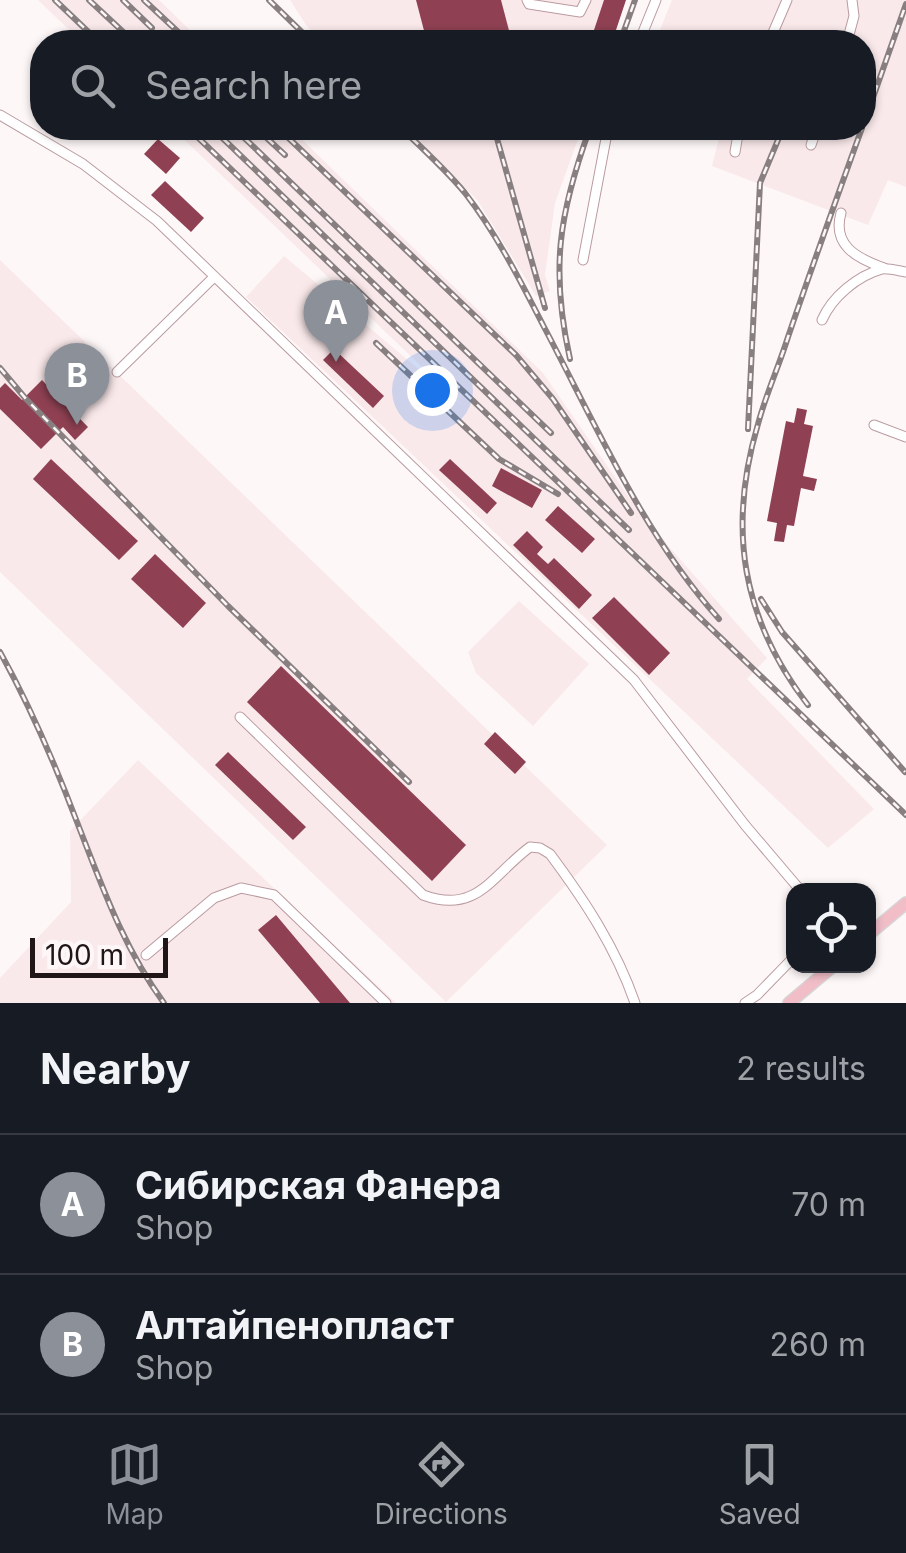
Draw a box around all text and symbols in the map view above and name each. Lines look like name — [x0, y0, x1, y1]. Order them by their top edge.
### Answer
search box — [30, 30, 876, 140]
icon: search — [65, 58, 120, 113]
text: Search here — [145, 62, 362, 108]
pin: A — [304, 280, 368, 362]
pin: B — [44, 342, 110, 425]
your location — [407, 365, 458, 416]
map controls — [786, 883, 876, 973]
button: locate — [786, 883, 876, 973]
scale bar — [30, 933, 168, 978]
text: 100 m — [45, 938, 124, 972]
text: Nearby — [40, 1043, 191, 1094]
text: 2 results — [736, 1049, 866, 1088]
text: Сибирская Фанера — [135, 1162, 502, 1208]
text: A — [61, 1185, 84, 1224]
text: 70 m — [791, 1185, 866, 1224]
text: Shop — [135, 1208, 213, 1247]
text: Алтайпенопласт — [135, 1302, 454, 1348]
text: B — [62, 1325, 83, 1364]
text: 260 m — [769, 1325, 866, 1364]
text: Shop — [135, 1348, 213, 1387]
tab: Map — [105, 1437, 164, 1531]
tab: Directions — [374, 1437, 508, 1531]
tab: Saved — [719, 1437, 801, 1531]

